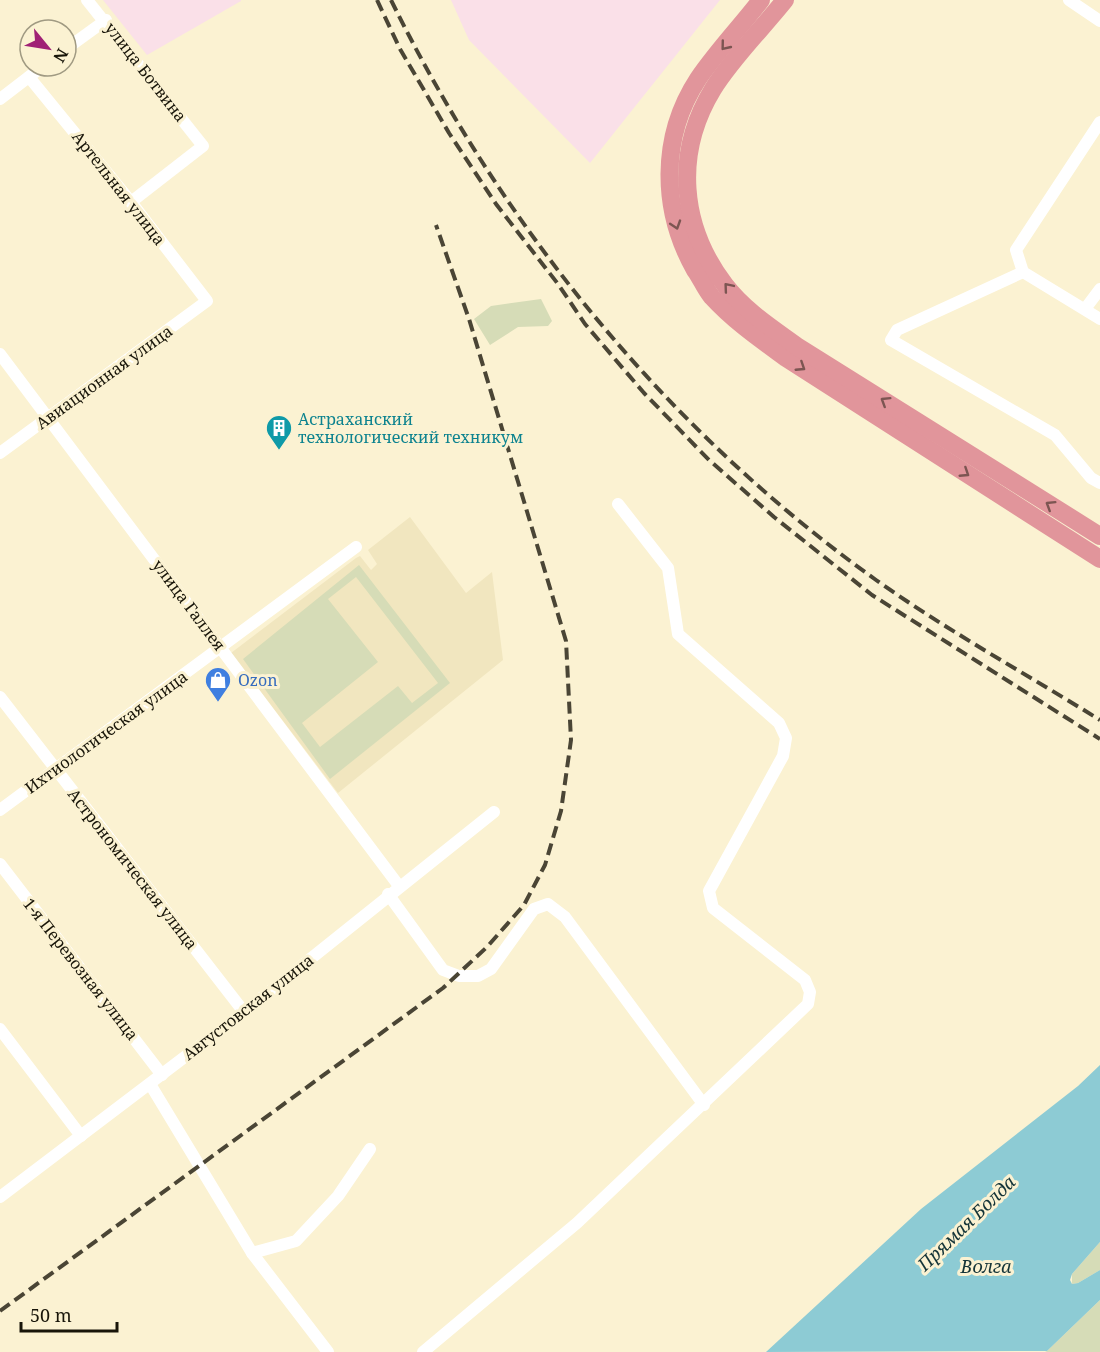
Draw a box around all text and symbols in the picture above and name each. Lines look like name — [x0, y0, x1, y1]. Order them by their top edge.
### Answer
north arrow — [18, 18, 78, 78]
street label: улица Ботвина — [100, 18, 192, 126]
one-way arrow — [721, 39, 732, 50]
text: N — [48, 45, 74, 67]
street label: Артельная улица — [67, 126, 171, 250]
one-way arrow — [669, 219, 682, 230]
one-way arrow — [725, 283, 736, 294]
street label: Авиационная улица — [31, 320, 177, 434]
one-way arrow — [795, 360, 806, 371]
one-way arrow — [881, 397, 891, 409]
place label: Астраханский технологический техникум — [298, 408, 523, 448]
building icon: Астраханский технологический техникум — [264, 413, 294, 451]
one-way arrow — [959, 465, 970, 476]
one-way arrow — [1046, 501, 1057, 512]
street label: улица Галлея — [147, 555, 231, 655]
shop icon: Ozon — [203, 665, 233, 703]
street label: Ихтиологическая улица — [20, 666, 192, 798]
place label: Ozon — [238, 669, 278, 691]
street label: Астрономическая улица — [63, 784, 203, 954]
street label: 1-я Перевозная улица — [18, 893, 144, 1045]
street label: Августовская улица — [178, 949, 318, 1065]
water label: Прямая Болда — [911, 1170, 1020, 1277]
water label: Волга — [960, 1254, 1011, 1278]
scale bar — [21, 1295, 117, 1333]
text: 50 m — [30, 1303, 72, 1327]

